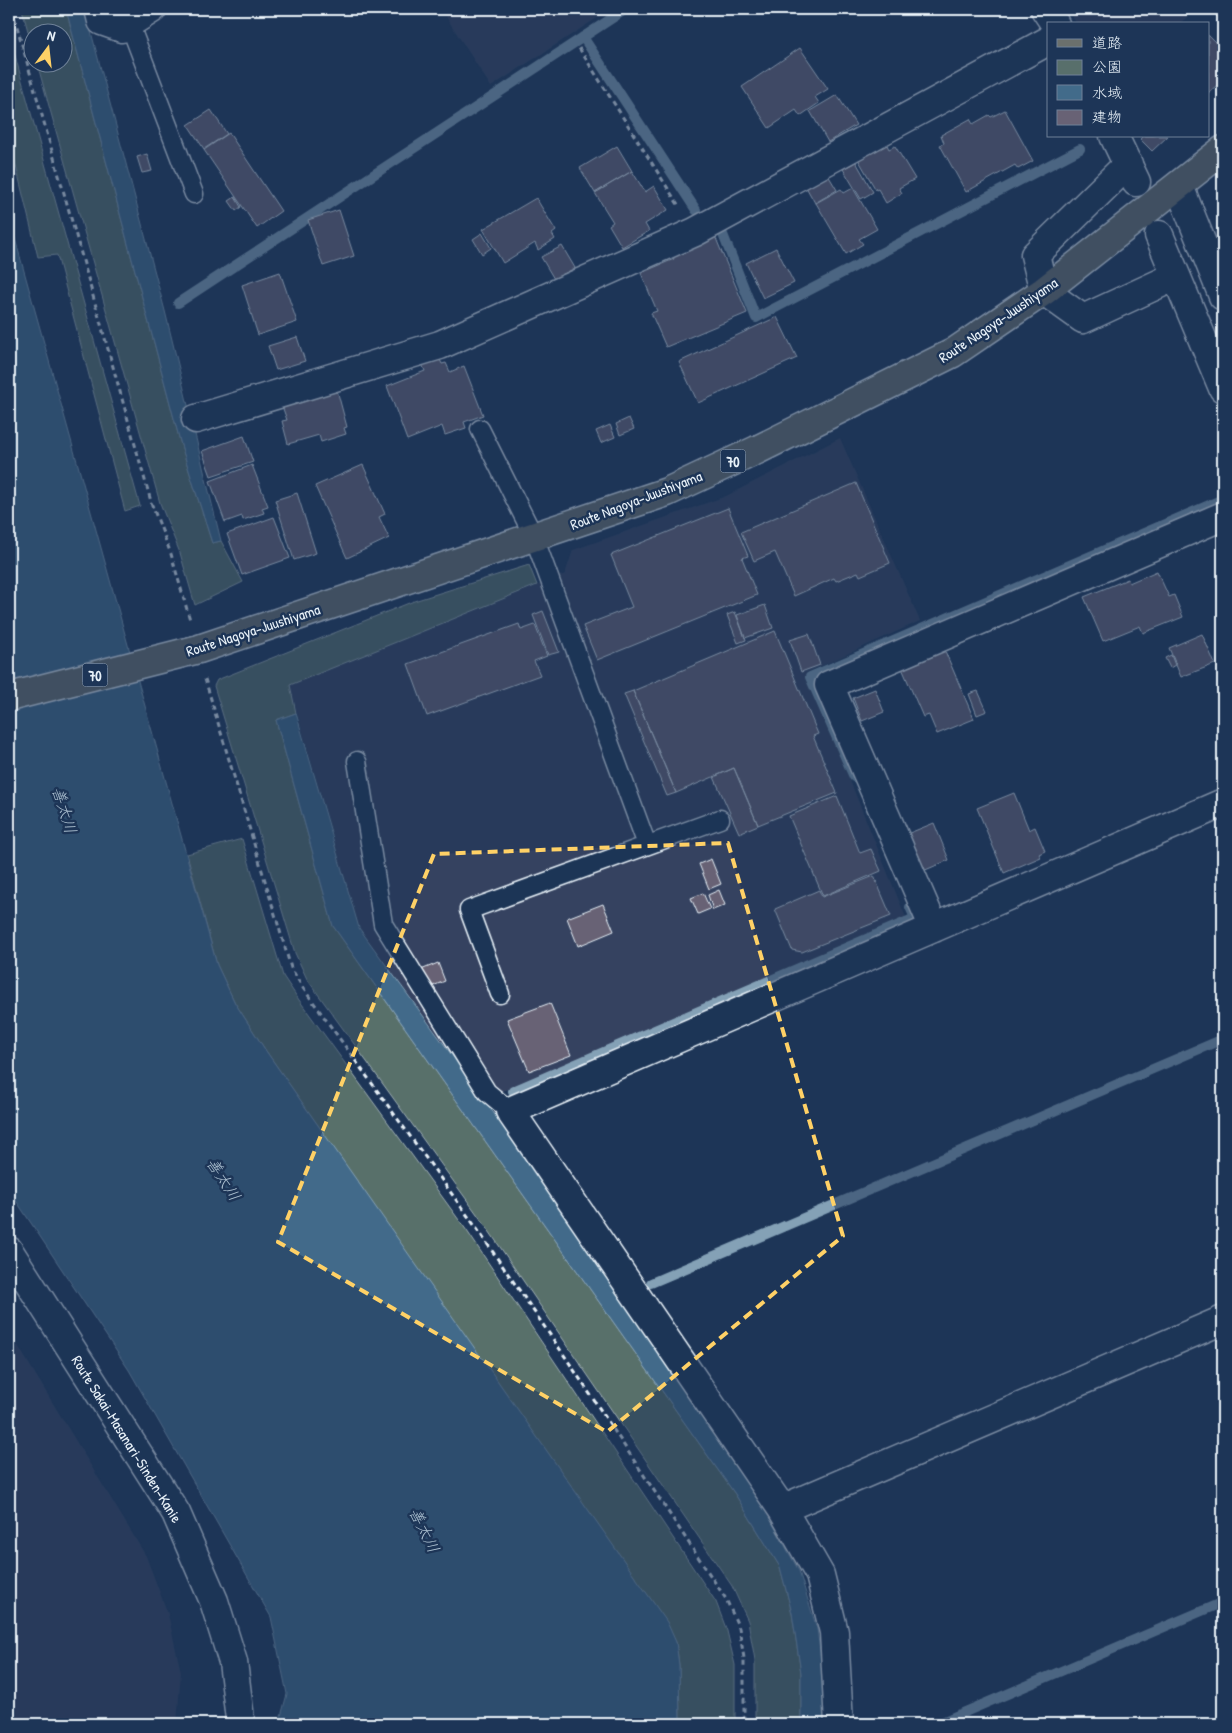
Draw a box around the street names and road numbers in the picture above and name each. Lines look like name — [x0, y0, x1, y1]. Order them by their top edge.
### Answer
street label: Route Nagoya-Juushiyama — [934, 272, 1062, 368]
road number: 70 — [720, 450, 746, 472]
street label: Route Nagoya-Juushiyama — [567, 465, 705, 535]
street label: Route Nagoya-Juushiyama — [183, 598, 323, 662]
road number: 70 — [82, 664, 108, 686]
street label: Route Sakai-Masanari-Sinden-Kanie — [67, 1351, 187, 1527]

